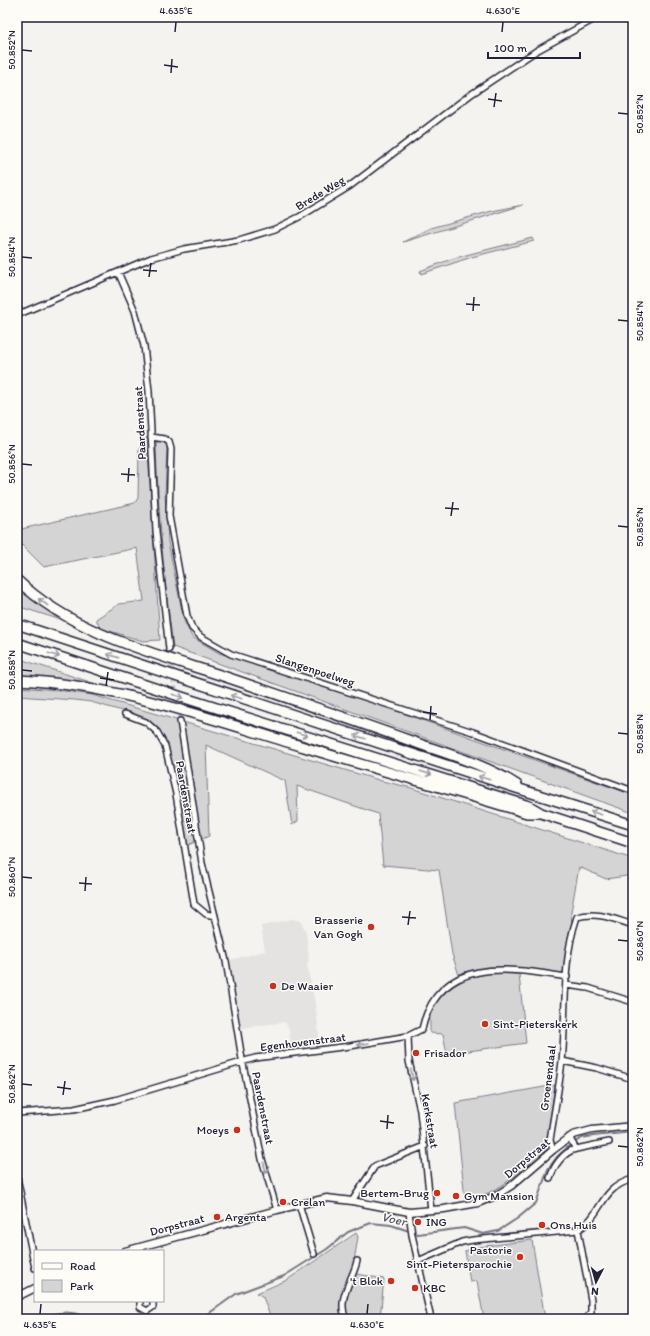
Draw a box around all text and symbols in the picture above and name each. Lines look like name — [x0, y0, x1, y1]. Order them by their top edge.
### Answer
text: 4.635°E — [160, 4, 193, 17]
text: 4.630°E — [486, 4, 520, 17]
text: 50.852°N — [5, 30, 18, 70]
scale bar — [488, 34, 580, 60]
text: 100 m — [494, 41, 527, 55]
text: 50.852°N — [633, 94, 646, 134]
street label: Brede Weg — [293, 172, 348, 213]
text: 50.854°N — [5, 237, 18, 277]
text: 50.854°N — [633, 301, 646, 341]
street label: Paardenstraat — [131, 385, 149, 460]
text: 50.856°N — [5, 444, 18, 484]
text: 50.856°N — [633, 507, 646, 547]
one-way arrow — [38, 598, 49, 606]
text: 50.858°N — [5, 650, 18, 690]
street label: Slangenpoelweg — [274, 651, 357, 690]
one-way arrow — [47, 652, 60, 659]
one-way arrow — [107, 652, 120, 659]
one-way arrow — [171, 692, 183, 700]
one-way arrow — [230, 693, 243, 700]
text: 50.858°N — [633, 714, 646, 754]
one-way arrow — [295, 731, 308, 738]
one-way arrow — [354, 733, 367, 740]
street label: Paardenstraat — [173, 760, 199, 835]
one-way arrow — [419, 770, 432, 777]
one-way arrow — [478, 773, 490, 781]
one-way arrow — [590, 808, 602, 816]
text: 50.860°N — [5, 857, 18, 897]
place label: Brasserie Van Gogh — [314, 913, 364, 941]
text: 50.860°N — [633, 921, 646, 961]
marker: Brasserie Van Gogh — [366, 922, 376, 932]
place label: De Waaier — [281, 979, 334, 993]
marker: De Waaier — [268, 981, 278, 991]
place label: Sint-Pieterskerk — [493, 1017, 578, 1031]
marker: Sint-Pieterskerk — [480, 1019, 490, 1029]
street label: Egenhovenstraat — [259, 1030, 347, 1054]
one-way arrow — [356, 1040, 369, 1048]
street label: Groenendaal — [537, 1044, 559, 1112]
place label: Frisador — [424, 1046, 467, 1060]
marker: Frisador — [411, 1048, 421, 1058]
text: 50.862°N — [5, 1064, 18, 1104]
one-way arrow — [408, 1068, 416, 1081]
street label: Paardenstraat — [249, 1071, 277, 1146]
street label: Kerkstraat — [418, 1093, 442, 1150]
place label: Moeys — [197, 1123, 229, 1137]
marker: Moeys — [232, 1125, 242, 1135]
text: 50.862°N — [633, 1127, 646, 1167]
street label: Dorpstraat — [501, 1134, 553, 1181]
one-way arrow — [262, 1161, 269, 1174]
place label: Bertem-Brug — [360, 1186, 430, 1200]
marker: Bertem-Brug — [432, 1188, 442, 1198]
place label: Gym Mansion — [464, 1189, 535, 1203]
marker: Gym Mansion — [451, 1191, 461, 1201]
place label: Crelan — [291, 1195, 325, 1209]
marker: Crelan — [278, 1197, 288, 1207]
water label: Voer — [380, 1209, 410, 1230]
place label: Argenta — [225, 1210, 267, 1224]
street label: Dorpstraat — [148, 1211, 206, 1239]
marker: Argenta — [212, 1212, 222, 1222]
place label: ING — [426, 1215, 447, 1229]
marker: ING — [413, 1217, 423, 1227]
place label: Ons Huis — [550, 1218, 597, 1232]
marker: Ons Huis — [537, 1220, 547, 1230]
place label: Pastorie Sint-Pietersparochie — [406, 1243, 512, 1271]
legend — [34, 1250, 164, 1302]
marker: Pastorie Sint-Pietersparochie — [515, 1252, 525, 1262]
text: Road — [70, 1259, 96, 1273]
north arrow — [576, 1262, 616, 1302]
place label: 't Blok — [350, 1274, 384, 1288]
marker: 't Blok — [386, 1276, 396, 1286]
text: Park — [70, 1279, 94, 1293]
place label: KBC — [423, 1281, 446, 1295]
marker: KBC — [410, 1283, 420, 1293]
text: N — [591, 1285, 599, 1298]
text: 4.635°E — [24, 1318, 57, 1331]
text: 4.630°E — [350, 1318, 384, 1331]

